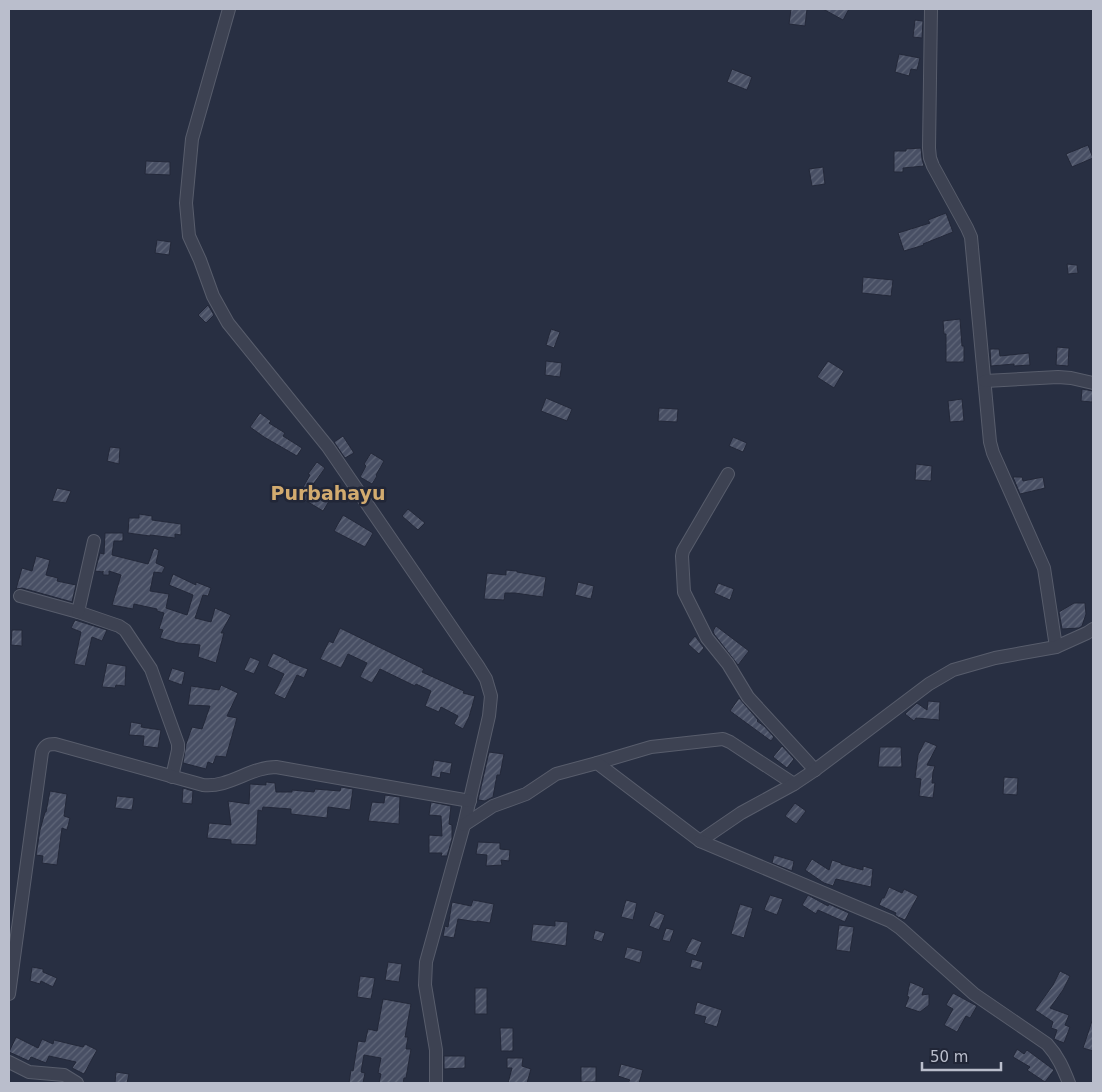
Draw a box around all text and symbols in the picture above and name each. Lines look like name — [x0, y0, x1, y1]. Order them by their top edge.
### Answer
district label: Purbahayu — [271, 482, 385, 504]
scale bar — [922, 1040, 1001, 1072]
text: 50 m — [930, 1048, 968, 1066]

